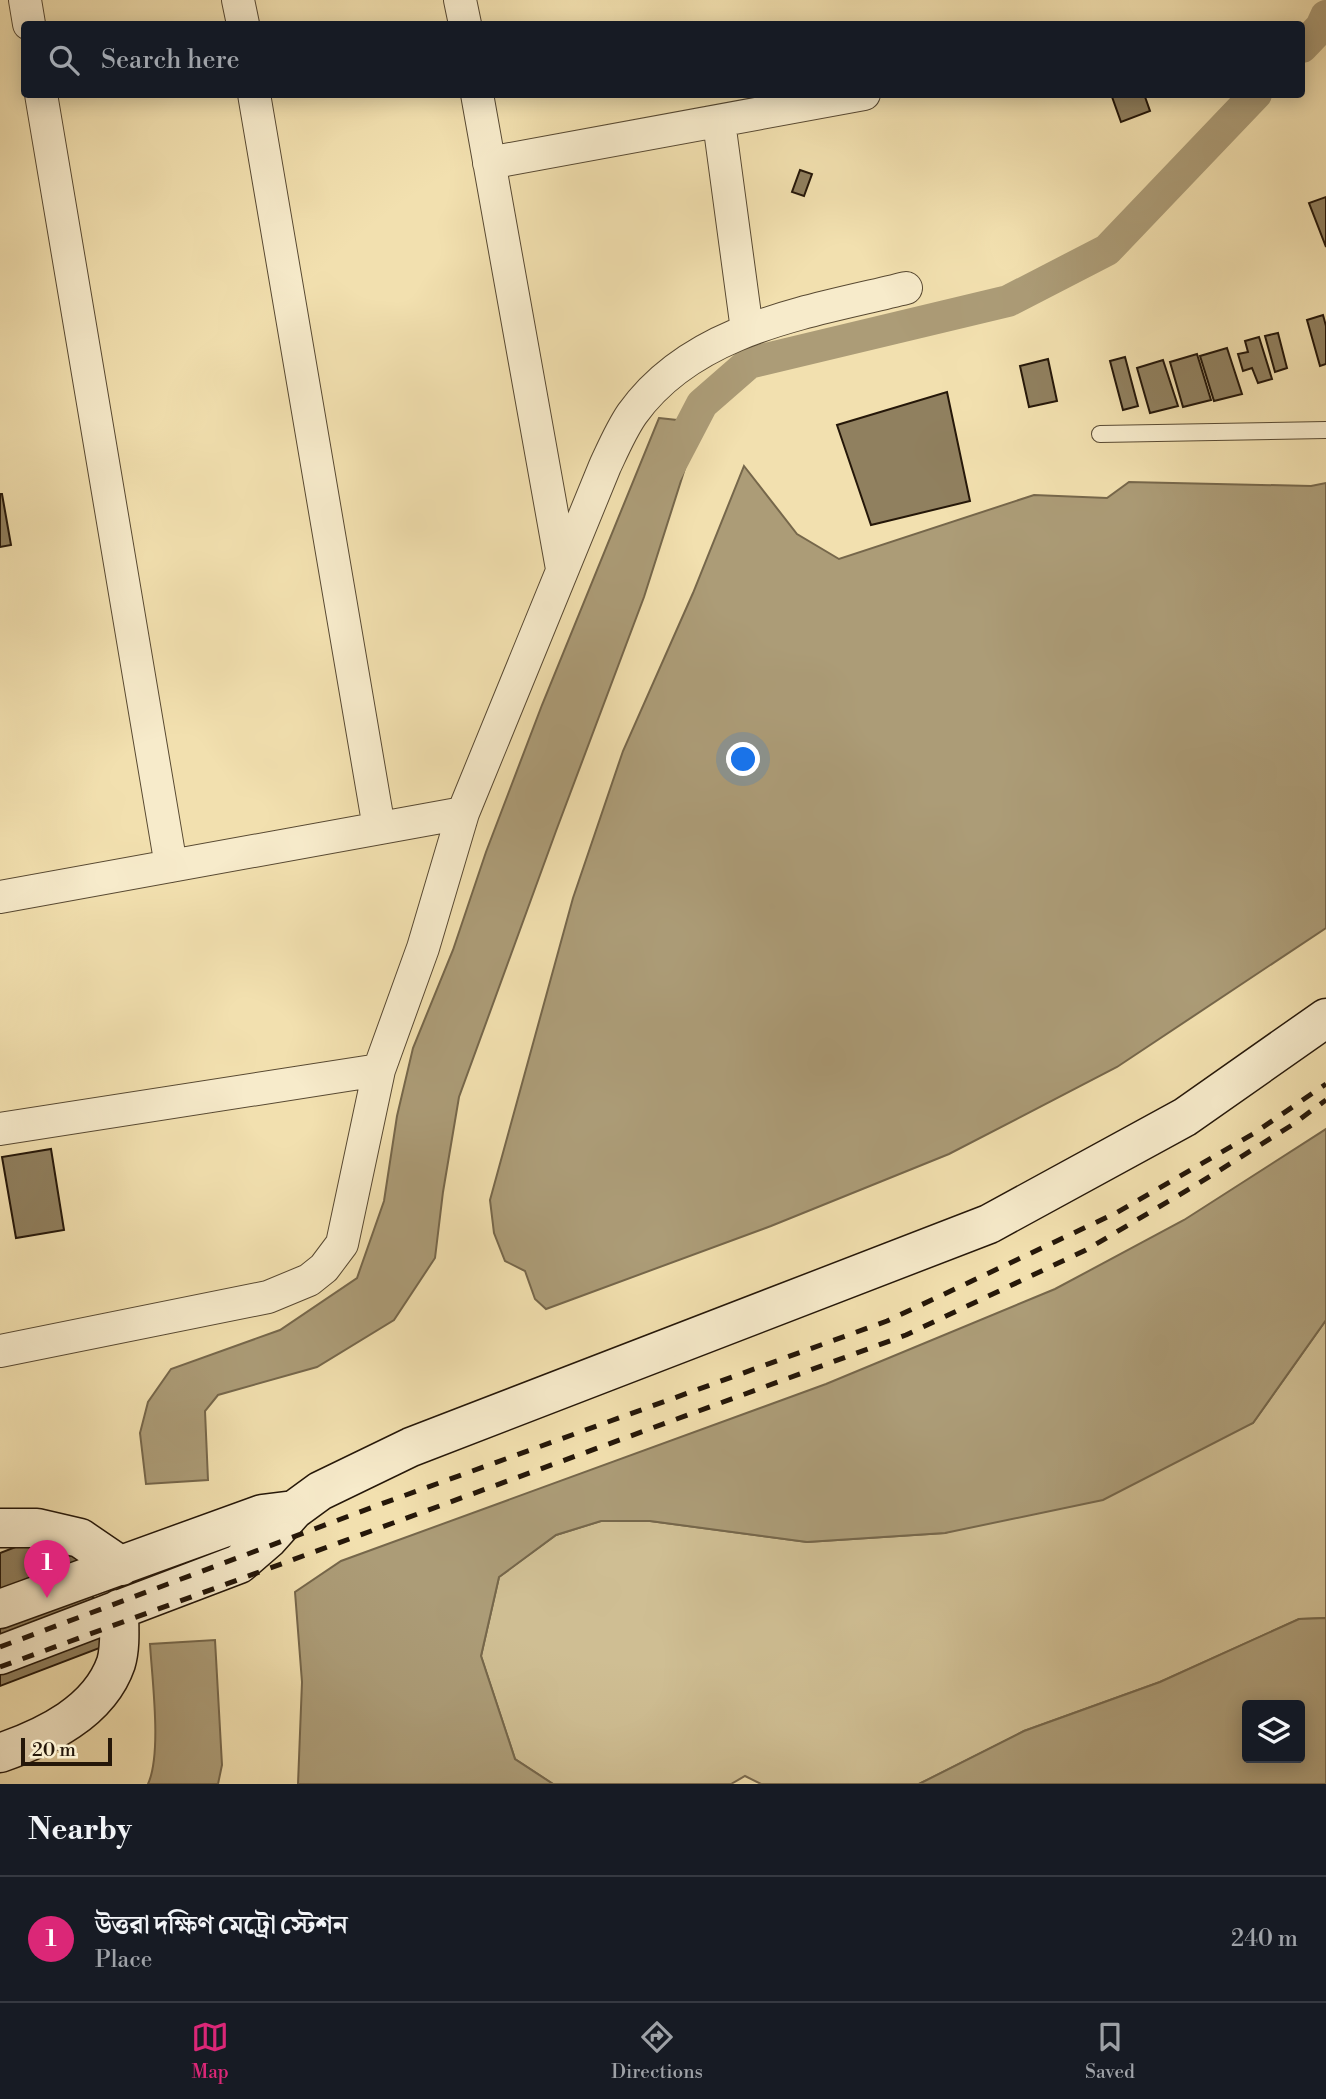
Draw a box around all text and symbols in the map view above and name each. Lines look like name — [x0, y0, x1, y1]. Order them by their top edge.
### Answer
search box — [21, 21, 1305, 98]
icon: search — [45, 41, 83, 79]
text: Search here — [101, 44, 240, 76]
your location — [726, 742, 760, 776]
pin: 1 — [24, 1540, 70, 1598]
map controls — [1242, 1700, 1305, 1763]
button: layers — [1242, 1700, 1305, 1763]
scale bar — [21, 1735, 112, 1767]
text: 20 m — [32, 1738, 76, 1762]
text: Nearby — [28, 1811, 132, 1849]
text: উত্তরা দক্ষিণ মেট্রো স্টেশন — [95, 1909, 348, 1941]
text: 1 — [45, 1925, 57, 1953]
text: 240 m — [1231, 1925, 1298, 1953]
text: Place — [95, 1946, 152, 1974]
tab: Map — [191, 2018, 229, 2084]
tab: Directions — [611, 2018, 703, 2084]
tab: Saved — [1085, 2018, 1135, 2084]

